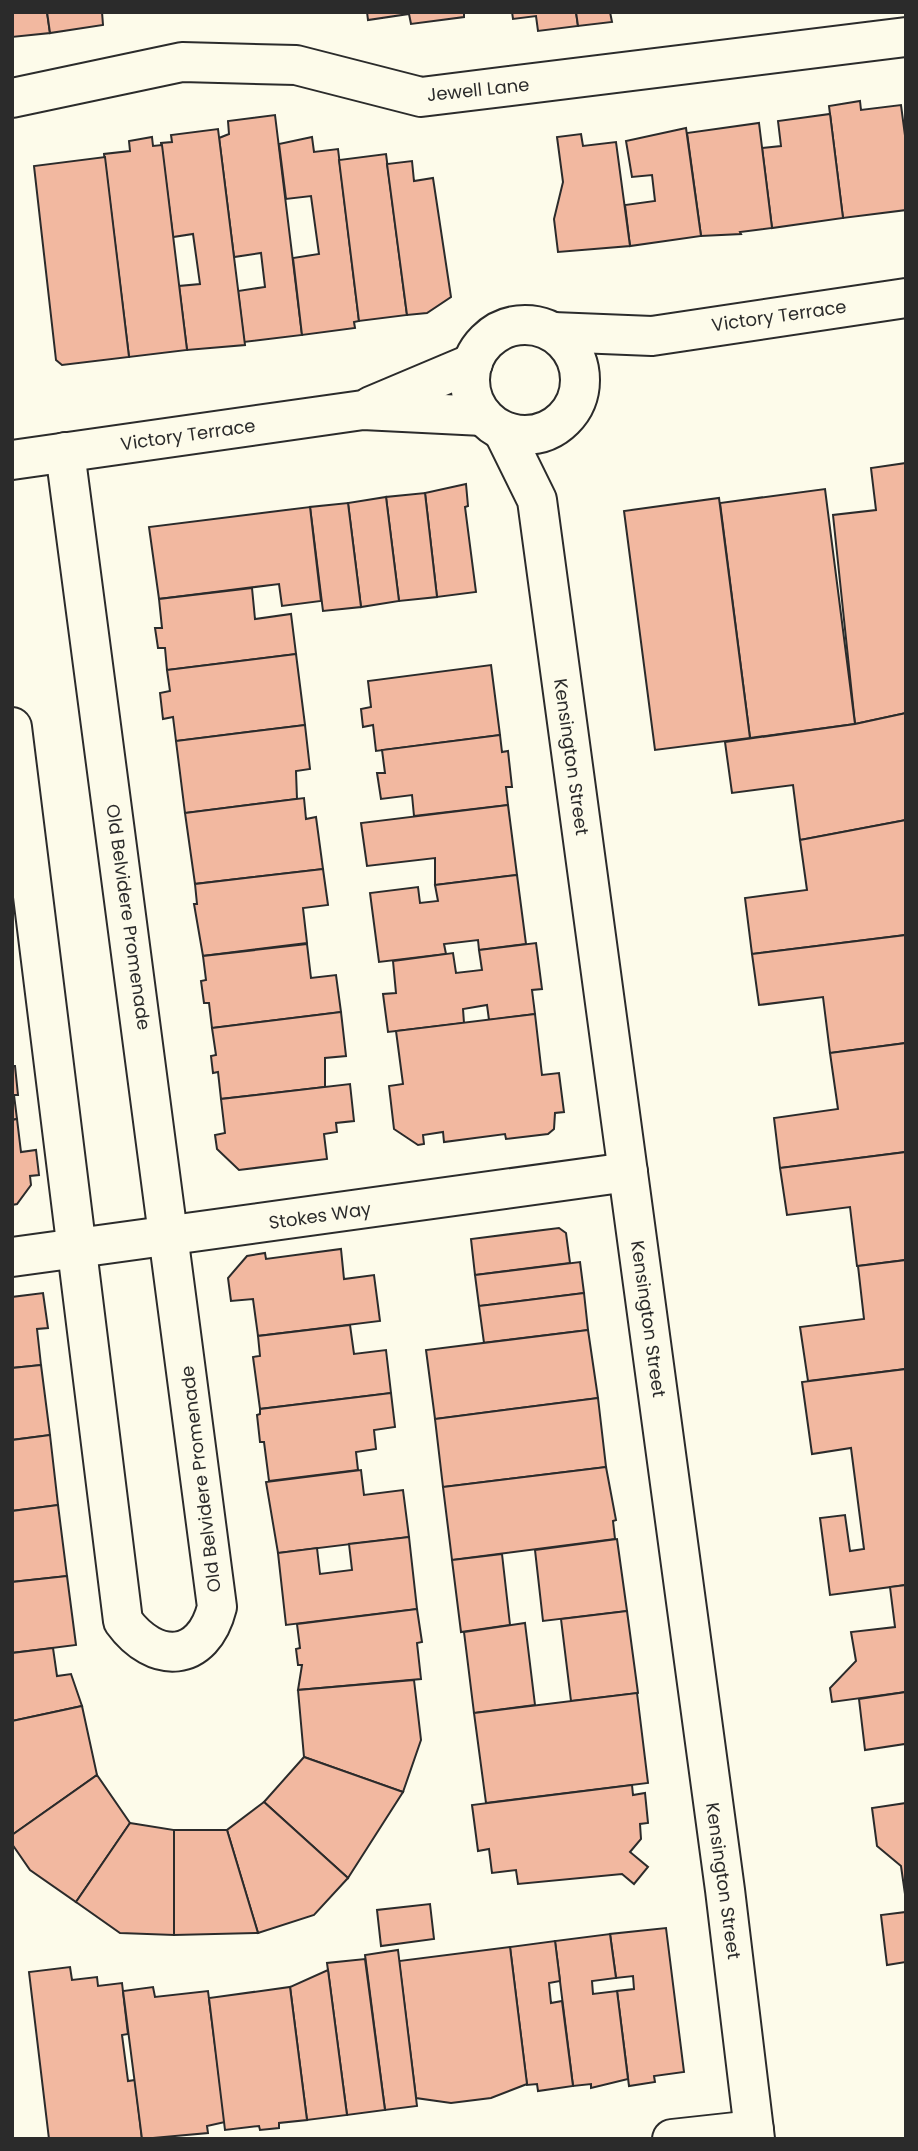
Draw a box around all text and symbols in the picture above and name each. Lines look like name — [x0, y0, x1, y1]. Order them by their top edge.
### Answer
street label: Jewell Lane — [425, 72, 530, 107]
street label: Victory Terrace — [710, 294, 848, 337]
street label: Victory Terrace — [119, 413, 257, 456]
street label: Kensington Street — [548, 677, 595, 837]
street label: Old Belvidere Promenade — [100, 802, 157, 1032]
street label: Stokes Way — [267, 1196, 373, 1235]
street label: Kensington Street — [625, 1239, 672, 1399]
street label: Old Belvidere Promenade — [174, 1364, 227, 1594]
street label: Kensington Street — [700, 1801, 747, 1961]

